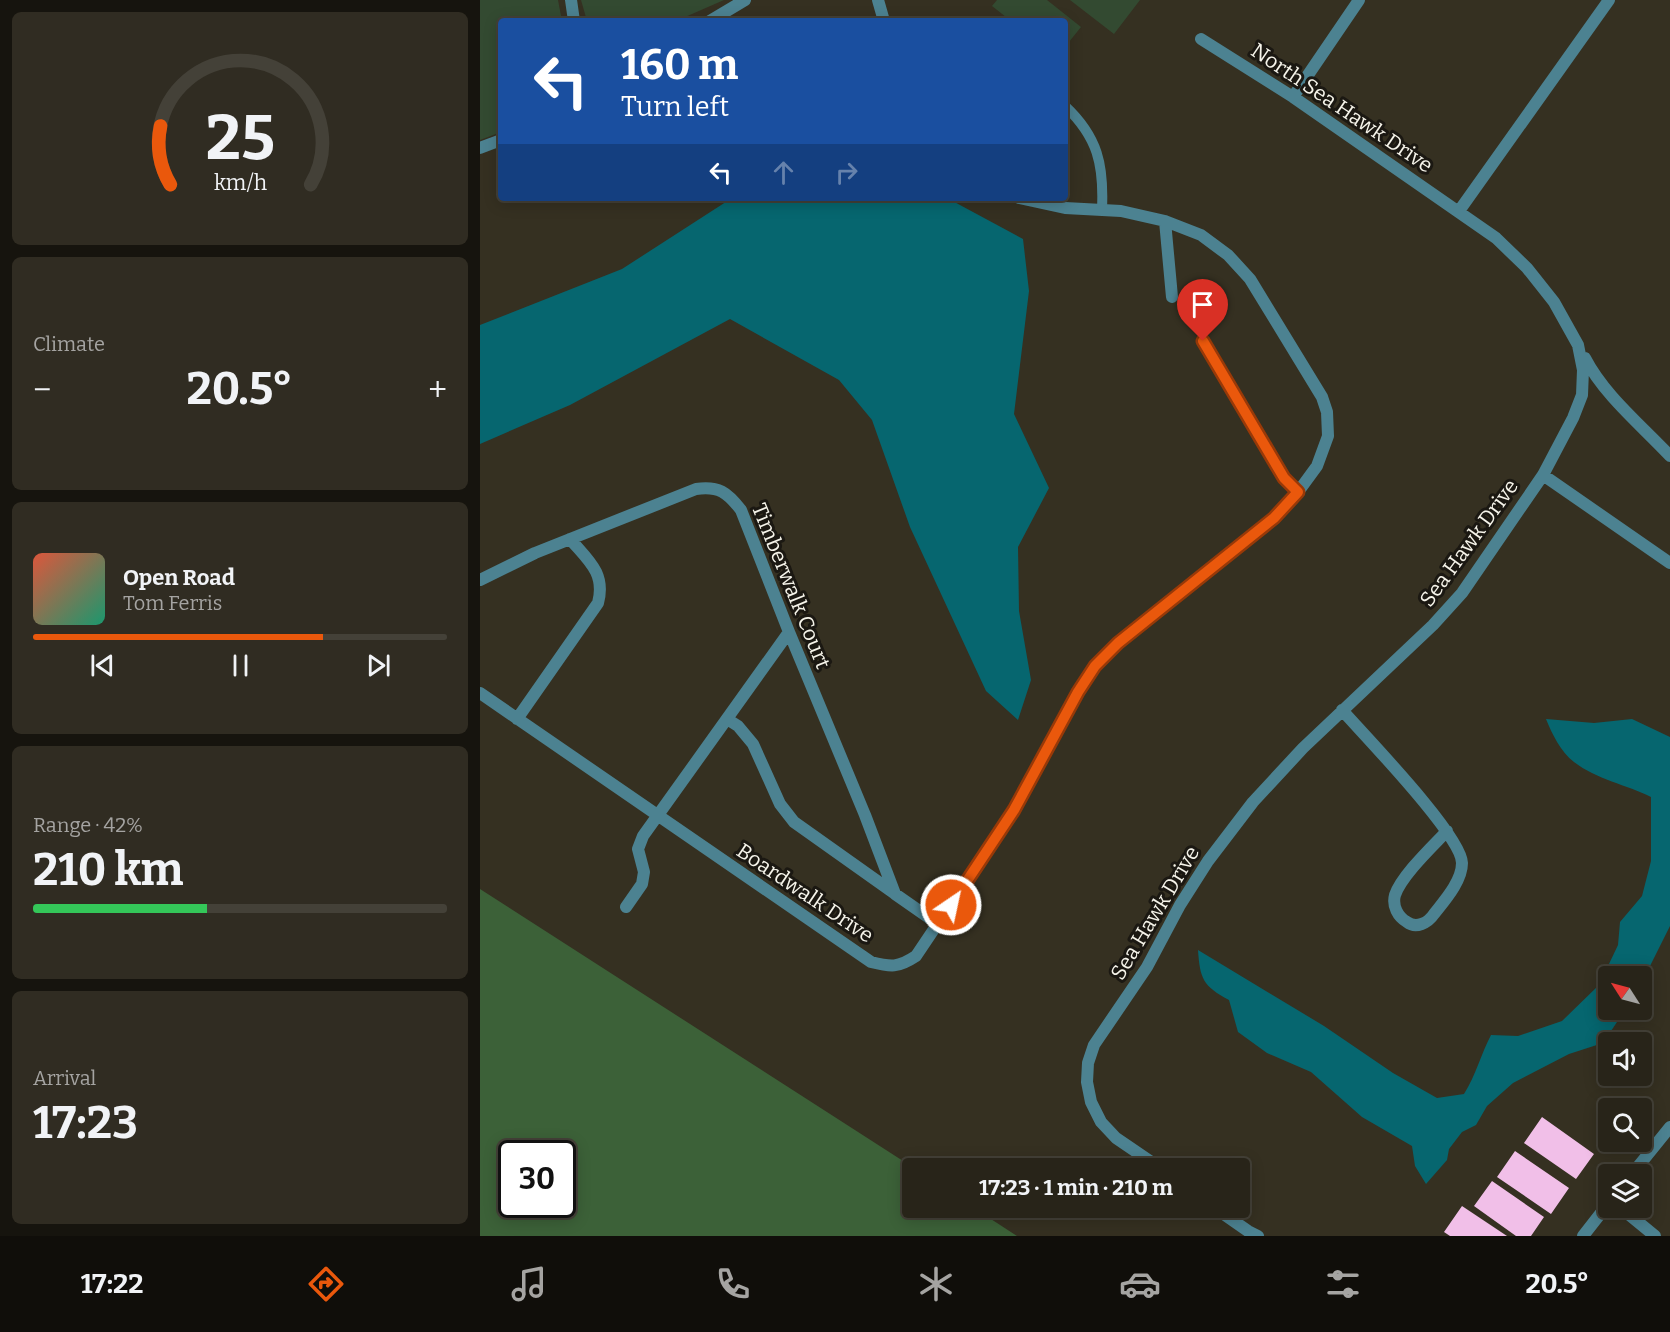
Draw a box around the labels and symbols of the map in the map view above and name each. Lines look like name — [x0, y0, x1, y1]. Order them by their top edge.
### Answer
street label: North Sea Hawk Drive — [1246, 38, 1438, 178]
pin — [1177, 279, 1228, 341]
street label: Sea Hawk Drive — [1414, 474, 1524, 612]
street label: Timberwalk Court — [746, 499, 836, 673]
street label: Boardwalk Drive — [732, 838, 878, 948]
street label: Sea Hawk Drive — [1105, 841, 1205, 985]
position arrow — [919, 873, 983, 937]
north arrow — [1598, 966, 1652, 1020]
speed limit sign: 30 — [498, 1140, 576, 1218]

